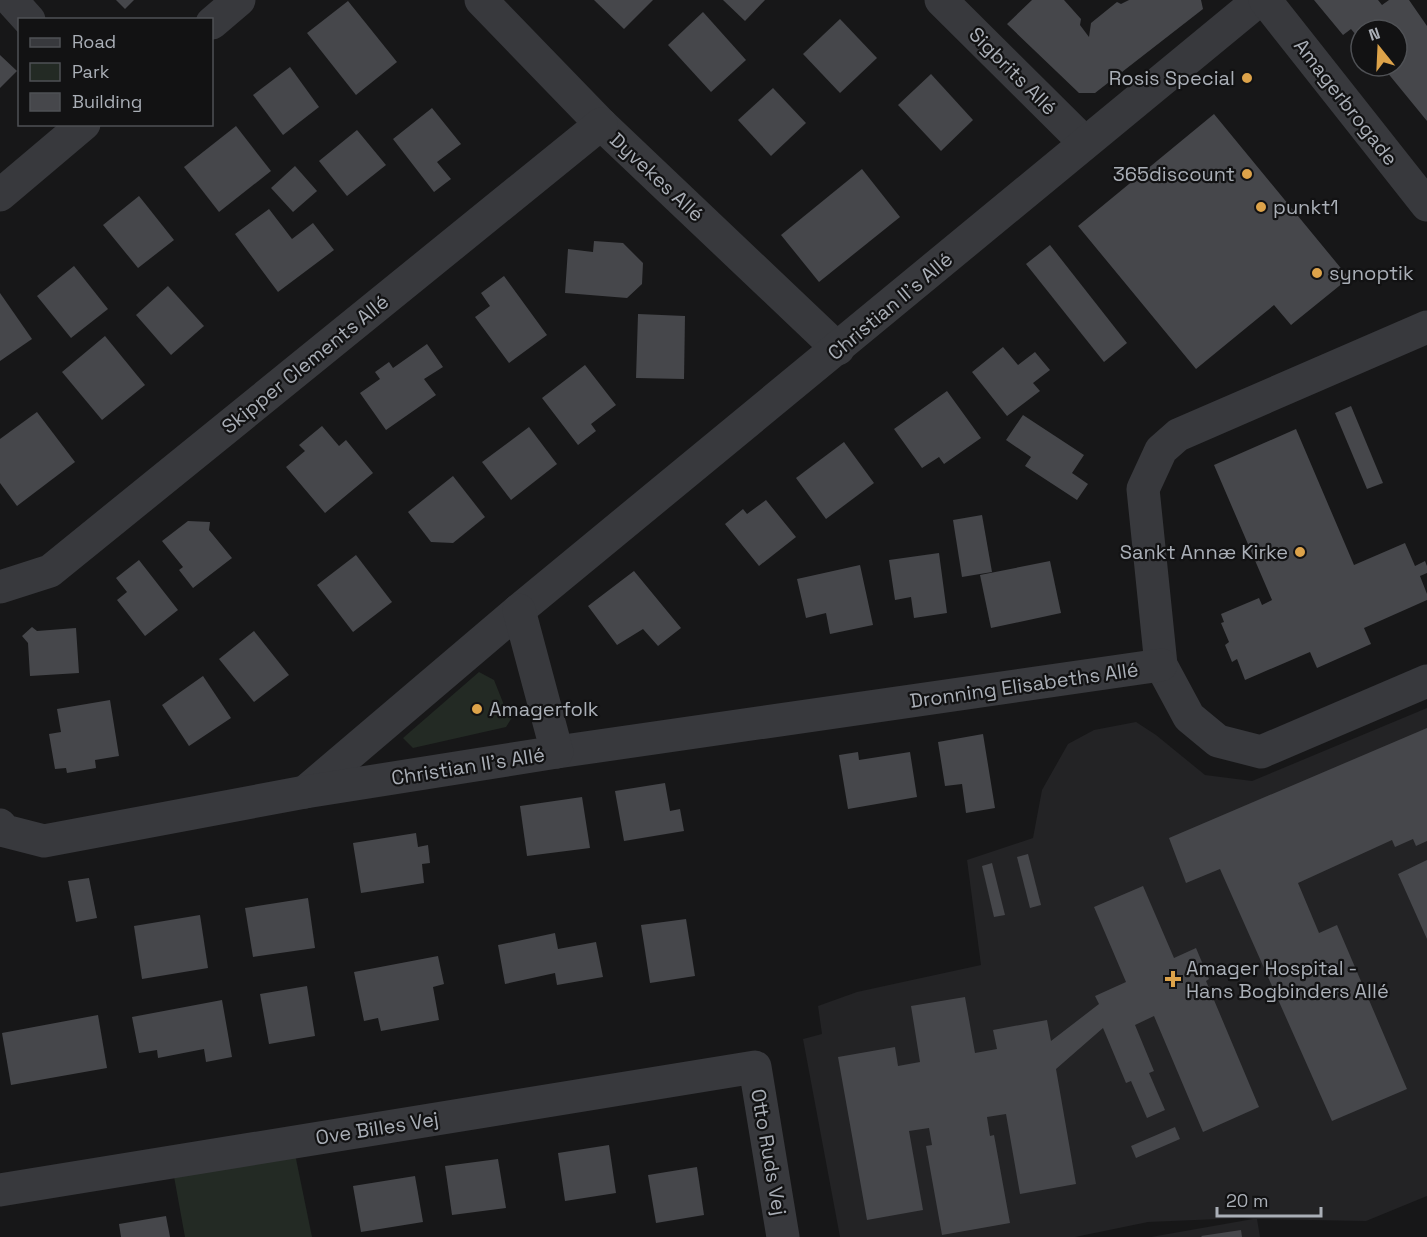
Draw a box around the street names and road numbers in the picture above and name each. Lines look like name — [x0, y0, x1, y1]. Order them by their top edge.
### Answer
street label: Sigbrits Allé — [963, 21, 1063, 121]
street label: Amagerbrogade — [1288, 33, 1404, 171]
street label: Dyvekes Allé — [604, 127, 710, 227]
street label: Christian II's Allé — [822, 246, 958, 366]
street label: Skipper Clements Allé — [216, 289, 394, 439]
street label: Dronning Elisabeths Allé — [908, 656, 1140, 714]
street label: Christian II's Allé — [389, 741, 547, 791]
street label: Otto Ruds Vej — [745, 1087, 793, 1217]
street label: Ove Billes Vej — [314, 1105, 440, 1151]

